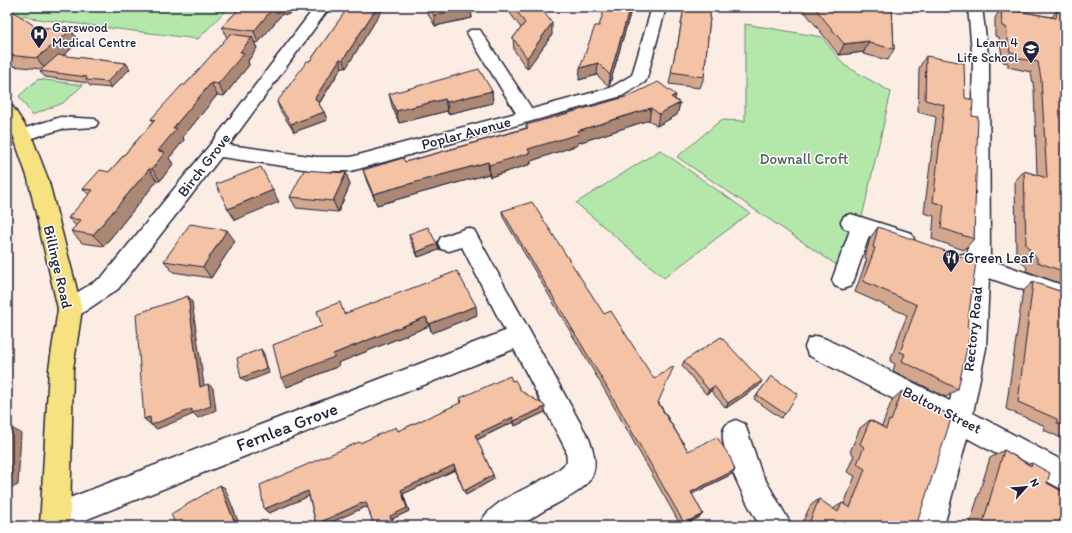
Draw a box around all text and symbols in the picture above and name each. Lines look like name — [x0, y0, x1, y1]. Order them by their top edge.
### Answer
place label: Garswood Medical Centre — [52, 20, 136, 50]
hospital icon: Garswood Medical Centre — [29, 24, 49, 49]
place label: Learn 4 Life School — [957, 35, 1018, 65]
school or university icon: Learn 4 Life School — [1021, 39, 1041, 64]
street label: Poplar Avenue — [419, 112, 513, 154]
street label: Birch Grove — [174, 130, 234, 200]
park label: Downall Croft — [759, 150, 849, 168]
street label: Billinge Road — [40, 224, 76, 310]
restaurant icon: Green Leaf — [941, 248, 961, 273]
place label: Green Leaf — [964, 249, 1035, 267]
street label: Rectory Road — [960, 286, 986, 372]
street label: Bolton Street — [899, 382, 985, 438]
street label: Fernlea Grove — [233, 398, 341, 456]
north arrow — [1006, 467, 1046, 507]
text: N — [1027, 476, 1042, 489]

